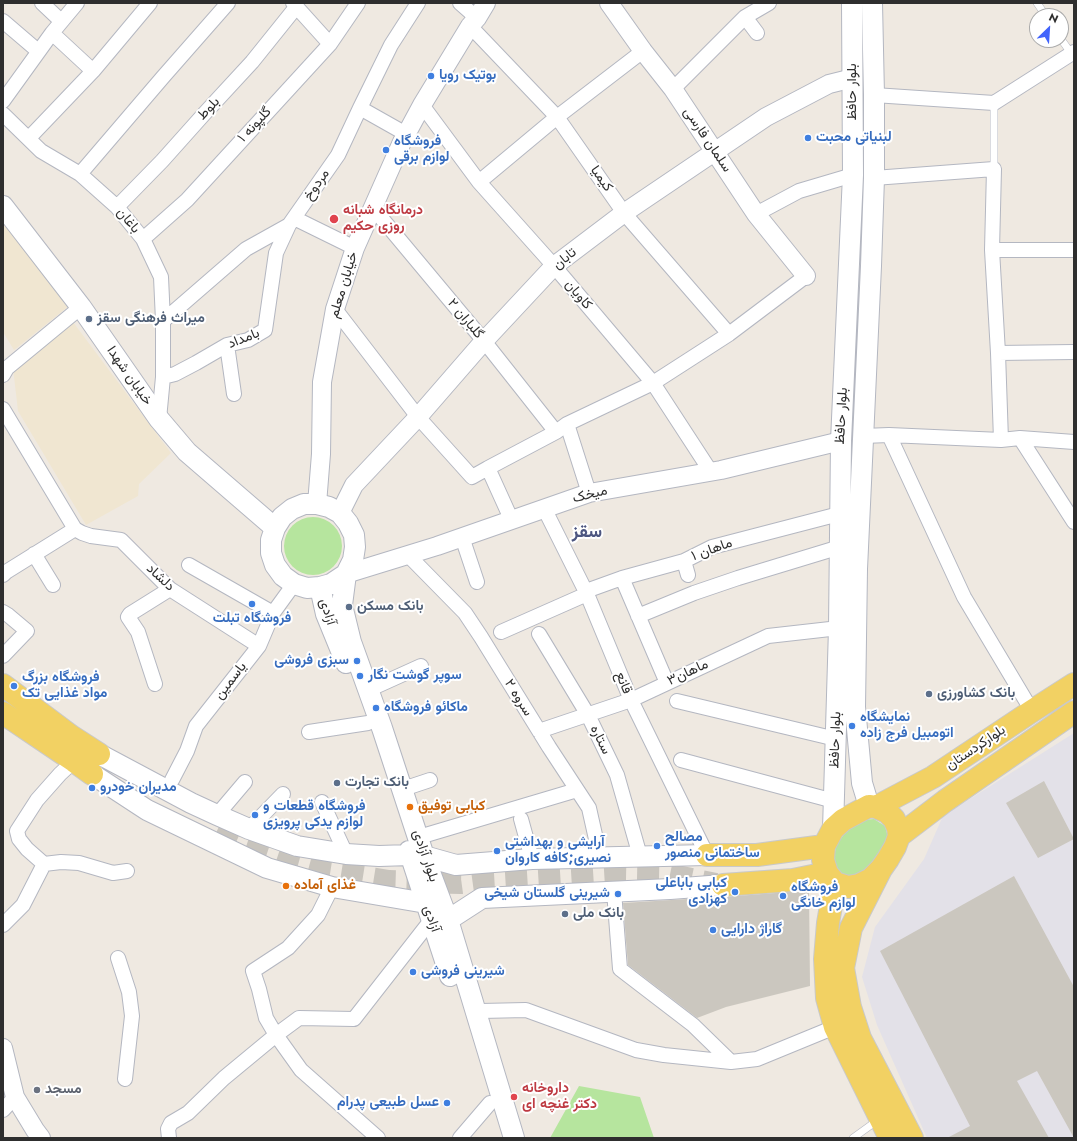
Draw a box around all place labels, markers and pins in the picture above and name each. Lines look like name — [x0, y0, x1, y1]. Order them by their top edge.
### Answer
place label: بوتیک رویا — [439, 68, 496, 84]
marker: بوتیک رویا — [426, 71, 436, 81]
place label: لبنیاتی محبت — [816, 130, 892, 146]
marker: لبنیاتی محبت — [803, 133, 813, 143]
place label: فروشگاه لوازم برقی — [394, 134, 450, 166]
marker: فروشگاه لوازم برقی — [381, 145, 391, 155]
place label: درمانگاه شبانه روزی حکیم — [343, 203, 423, 236]
marker: درمانگاه شبانه روزی حکیم — [328, 213, 340, 225]
place label: میراث فرهنگی سقز — [97, 311, 205, 327]
marker: میراث فرهنگی سقز — [84, 314, 94, 324]
marker: فروشگاه تبلت — [247, 599, 257, 609]
place label: بانک مسکن — [357, 599, 424, 615]
marker: بانک مسکن — [344, 602, 354, 612]
place label: فروشگاه تبلت — [213, 611, 291, 627]
place label: سبزی فروشی — [274, 653, 349, 669]
marker: سبزی فروشی — [352, 656, 362, 666]
place label: سوپر گوشت نگار — [368, 668, 462, 684]
place label: فروشگاه بزرگ مواد غذایی تک — [22, 670, 107, 702]
marker: سوپر گوشت نگار — [355, 671, 365, 681]
marker: فروشگاه بزرگ مواد غذایی تک — [9, 681, 19, 691]
place label: بانک کشاورزی — [937, 686, 1015, 702]
marker: بانک کشاورزی — [924, 689, 934, 699]
place label: ماکائو فروشگاه — [384, 700, 468, 716]
marker: ماکائو فروشگاه — [371, 703, 381, 713]
place label: نمایشگاه اتومبیل فرج زاده — [860, 710, 954, 742]
marker: نمایشگاه اتومبیل فرج زاده — [847, 721, 857, 731]
place label: بانک تجارت — [345, 775, 409, 791]
marker: بانک تجارت — [332, 778, 342, 788]
place label: مدیران خودرو — [100, 780, 177, 796]
marker: مدیران خودرو — [87, 783, 97, 793]
place label: فروشگاه قطعات و لوازم یدکی پرویزی — [263, 799, 366, 832]
place label: کبابی توفیق — [418, 799, 485, 815]
marker: کبابی توفیق — [405, 802, 415, 812]
marker: فروشگاه قطعات و لوازم یدکی پرویزی — [250, 810, 260, 820]
place label: مصالح ساختمانی منصور — [665, 830, 760, 862]
place label: آرایشی و بهداشتی نصیری;کافه کاروان — [505, 835, 611, 868]
marker: مصالح ساختمانی منصور — [652, 841, 662, 851]
marker: آرایشی و بهداشتی نصیری;کافه کاروان — [492, 846, 502, 856]
place label: کبابی باباعلی کهزادی — [656, 876, 727, 908]
place label: غذای آماده — [294, 878, 356, 894]
place label: فروشگاه لوازم خانگی — [791, 880, 856, 912]
marker: غذای آماده — [281, 881, 291, 891]
place label: شیرینی گلستان شیخی — [484, 886, 610, 902]
marker: کبابی باباعلی کهزادی — [730, 887, 740, 897]
marker: شیرینی گلستان شیخی — [613, 889, 623, 899]
marker: فروشگاه لوازم خانگی — [778, 891, 788, 901]
place label: بانک ملی — [573, 906, 624, 922]
marker: بانک ملی — [560, 909, 570, 919]
place label: گاراژ دارایی — [721, 922, 782, 938]
marker: گاراژ دارایی — [708, 925, 718, 935]
place label: شیرینی فروشی — [421, 964, 505, 980]
marker: شیرینی فروشی — [408, 967, 418, 977]
place label: داروخانه دکتر غنچه ای — [522, 1081, 597, 1114]
place label: مسجد — [45, 1082, 82, 1098]
marker: مسجد — [32, 1085, 42, 1095]
marker: داروخانه دکتر غنچه ای — [509, 1092, 519, 1102]
place label: عسل طبیعی پدرام — [337, 1095, 439, 1111]
marker: عسل طبیعی پدرام — [442, 1098, 452, 1108]

